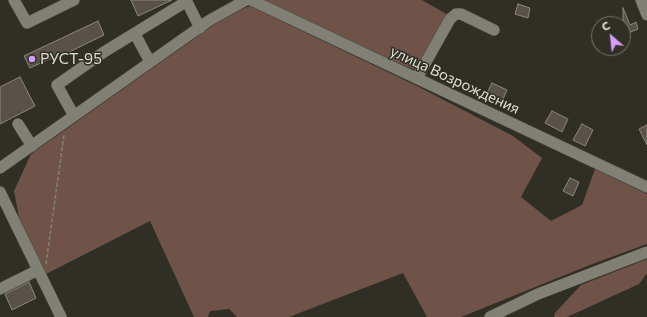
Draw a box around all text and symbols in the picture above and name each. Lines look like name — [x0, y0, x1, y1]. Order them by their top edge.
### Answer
north arrow — [591, 16, 631, 56]
text: С — [599, 18, 612, 33]
street label: улица Возрождения — [387, 42, 523, 118]
place label: РУСТ-95 — [40, 50, 102, 68]
marker: РУСТ-95 — [27, 54, 37, 64]

